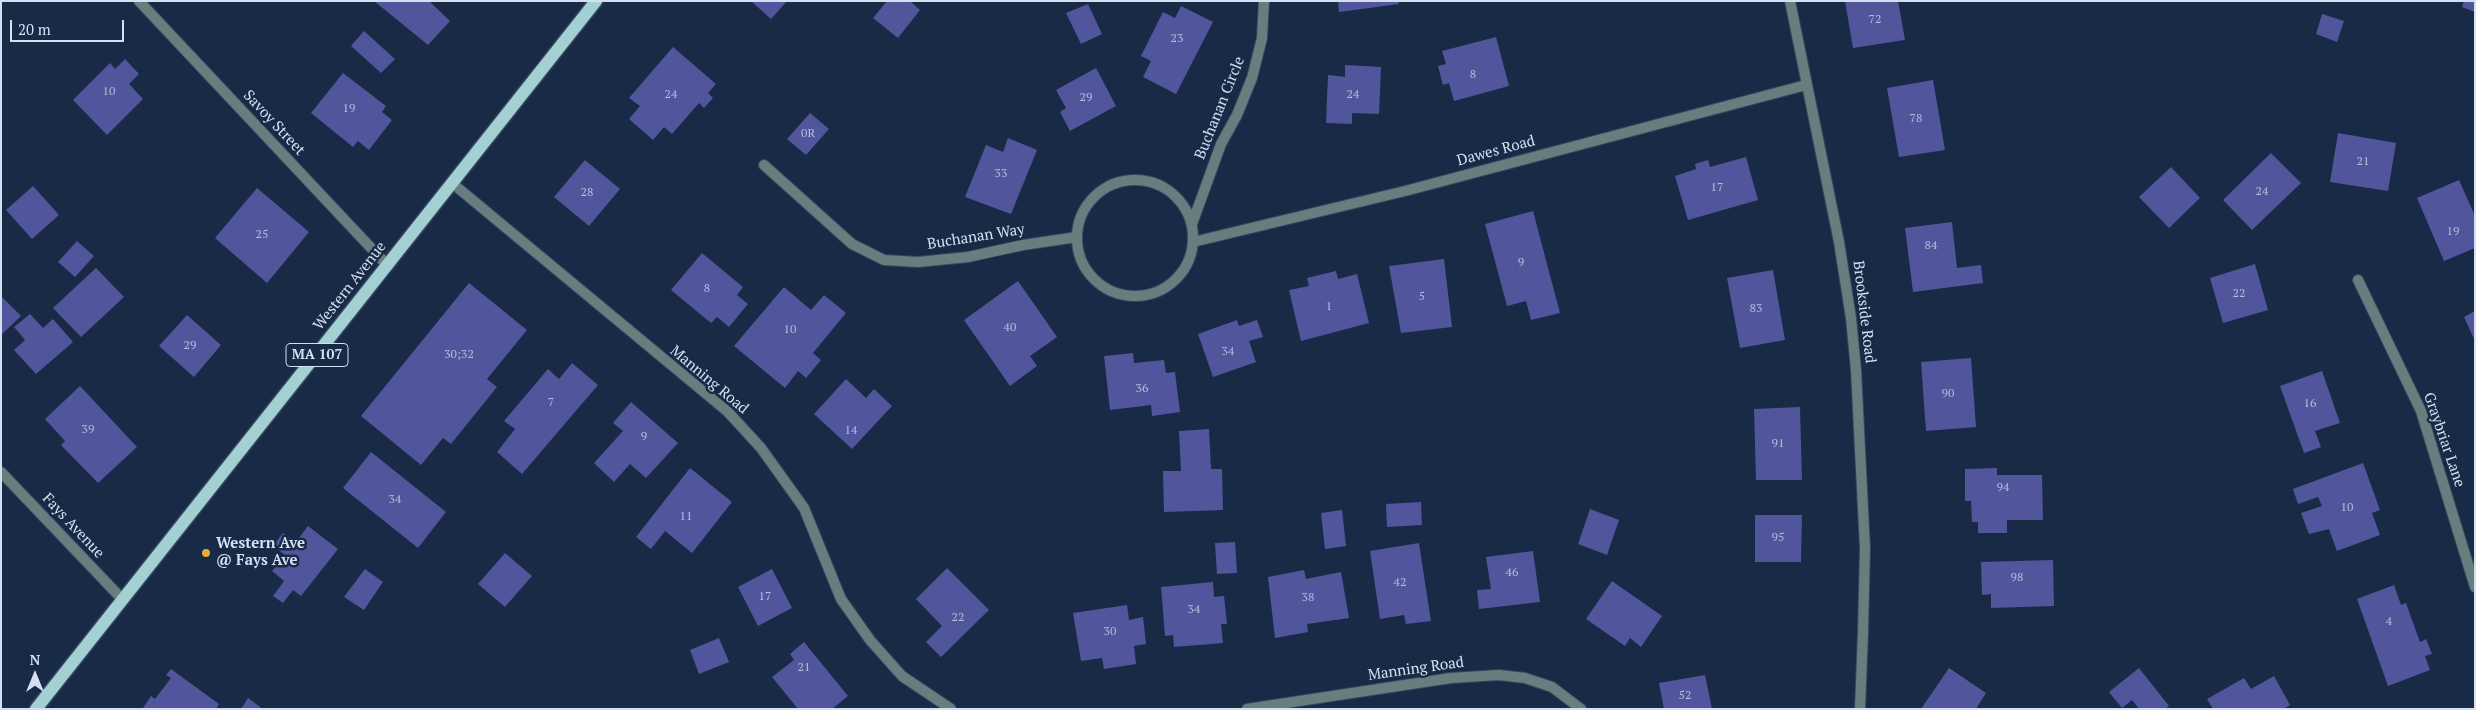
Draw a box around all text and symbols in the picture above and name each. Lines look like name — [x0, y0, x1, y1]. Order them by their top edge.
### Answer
scale bar — [12, 10, 126, 42]
house number: 72 — [1869, 13, 1881, 27]
text: 20 m — [18, 19, 51, 39]
house number: 23 — [1171, 32, 1183, 46]
street label: Buchanan Circle — [1191, 54, 1249, 162]
house number: 8 — [1470, 68, 1476, 82]
house number: 10 — [103, 85, 115, 99]
street label: Savoy Street — [239, 87, 309, 159]
house number: 24 — [665, 88, 677, 102]
house number: 24 — [1347, 88, 1359, 102]
house number: 29 — [1080, 91, 1092, 105]
house number: 19 — [343, 102, 355, 116]
house number: 78 — [1910, 112, 1922, 126]
house number: 0R — [801, 127, 815, 141]
street label: Dawes Road — [1455, 132, 1537, 170]
house number: 21 — [2357, 155, 2369, 169]
house number: 33 — [995, 167, 1007, 181]
house number: 17 — [1711, 181, 1723, 195]
house number: 24 — [2256, 185, 2268, 199]
house number: 28 — [581, 186, 593, 200]
street label: Buchanan Way — [926, 220, 1026, 254]
house number: 19 — [2447, 225, 2459, 239]
house number: 25 — [256, 228, 268, 242]
street label: Western Avenue — [310, 238, 390, 334]
house number: 84 — [1925, 239, 1937, 253]
house number: 9 — [1518, 256, 1524, 270]
street label: Brookside Road — [1849, 260, 1879, 364]
house number: 8 — [704, 282, 710, 296]
house number: 22 — [2233, 287, 2245, 301]
house number: 5 — [1419, 290, 1425, 304]
house number: 1 — [1326, 300, 1332, 314]
house number: 83 — [1750, 302, 1762, 316]
house number: 40 — [1004, 321, 1016, 335]
house number: 10 — [784, 323, 796, 337]
house number: 29 — [184, 339, 196, 353]
street label: Manning Road — [666, 342, 752, 418]
road number: MA 107 — [286, 344, 348, 366]
house number: 34 — [1222, 345, 1234, 359]
house number: 30;32 — [444, 348, 474, 362]
house number: 36 — [1136, 382, 1148, 396]
house number: 90 — [1942, 387, 1954, 401]
street label: Graybriar Lane — [2419, 390, 2469, 490]
house number: 7 — [548, 396, 554, 410]
house number: 16 — [2304, 397, 2316, 411]
house number: 39 — [82, 423, 94, 437]
house number: 14 — [845, 424, 857, 438]
house number: 9 — [641, 430, 647, 444]
house number: 91 — [1772, 437, 1784, 451]
house number: 94 — [1997, 481, 2009, 495]
street label: Fays Avenue — [38, 490, 108, 562]
house number: 34 — [389, 493, 401, 507]
house number: 10 — [2341, 501, 2353, 515]
house number: 11 — [680, 510, 692, 524]
house number: 95 — [1772, 531, 1784, 545]
place label: Western Ave @ Fays Ave — [216, 535, 305, 570]
marker: Western Ave @ Fays Ave — [200, 547, 212, 559]
house number: 46 — [1506, 566, 1518, 580]
house number: 98 — [2011, 571, 2023, 585]
house number: 42 — [1394, 576, 1406, 590]
house number: 17 — [759, 590, 771, 604]
house number: 38 — [1302, 591, 1314, 605]
house number: 34 — [1188, 603, 1200, 617]
house number: 22 — [952, 611, 964, 625]
house number: 4 — [2386, 615, 2392, 629]
house number: 30 — [1104, 625, 1116, 639]
north arrow — [10, 650, 60, 700]
text: N — [30, 650, 40, 669]
street label: Manning Road — [1367, 653, 1465, 685]
house number: 21 — [798, 661, 810, 675]
house number: 52 — [1679, 689, 1691, 703]

